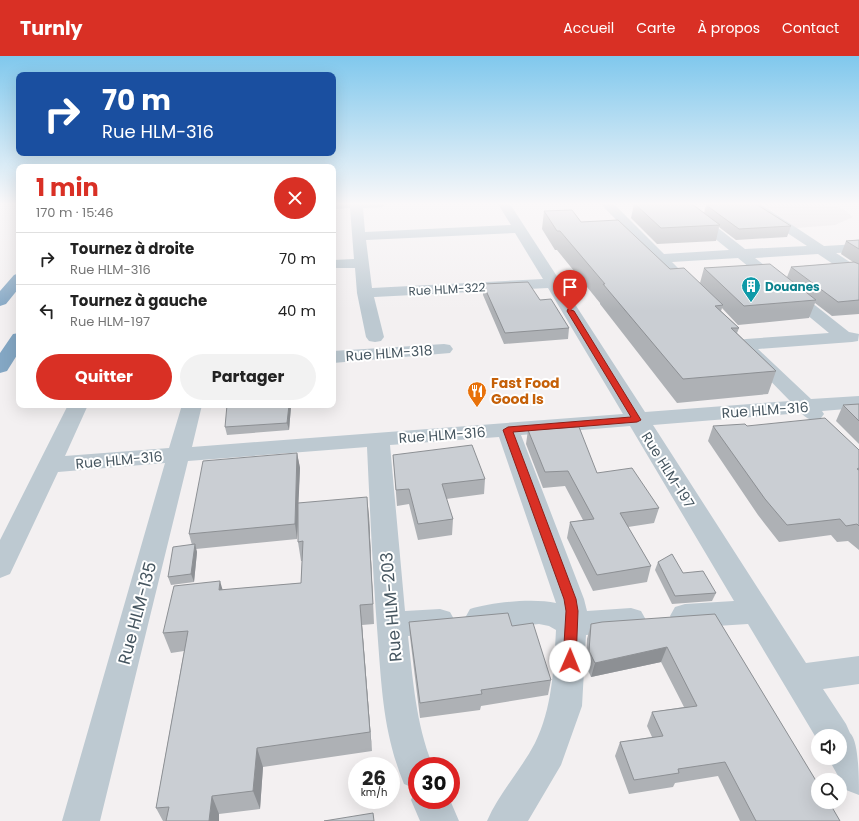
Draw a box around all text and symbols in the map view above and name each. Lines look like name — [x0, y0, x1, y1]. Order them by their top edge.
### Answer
text: Turnly — [20, 15, 83, 42]
text: Accueil — [563, 18, 614, 38]
text: Carte — [636, 18, 676, 38]
text: À propos — [698, 18, 760, 38]
text: Contact — [782, 18, 839, 38]
text: 70 m — [102, 81, 171, 120]
icon: right — [36, 88, 88, 140]
text: Rue HLM-316 — [102, 119, 214, 144]
text: 1 min — [36, 171, 99, 204]
button: close — [274, 177, 316, 219]
text: 170 m · 15:46 — [36, 203, 114, 222]
text: Tournez à droite — [70, 238, 194, 259]
icon: right — [36, 248, 58, 270]
text: 70 m — [279, 248, 316, 269]
text: Rue HLM-316 — [70, 260, 151, 279]
pin — [553, 270, 587, 311]
building icon: Douanes — [740, 275, 762, 303]
icon: arrive — [559, 276, 581, 298]
street label: Rue HLM-322 — [408, 278, 486, 300]
place label: Douanes — [765, 278, 820, 295]
text: Tournez à gauche — [70, 290, 207, 311]
icon: left — [36, 300, 58, 322]
text: 40 m — [278, 300, 316, 321]
text: Rue HLM-197 — [70, 312, 150, 331]
street label: Rue HLM-318 — [345, 340, 433, 366]
button: Quitter — [36, 354, 172, 400]
button: Partager — [180, 354, 316, 400]
place label: Fast Food Good Is — [491, 373, 560, 409]
restaurant icon: Fast Food Good Is — [466, 380, 488, 408]
street label: Rue HLM-316 — [721, 397, 809, 423]
street label: Rue HLM-316 — [398, 422, 486, 448]
street label: Rue HLM-197 — [637, 428, 700, 512]
street label: Rue HLM-316 — [75, 446, 163, 474]
street label: Rue HLM-203 — [374, 551, 408, 663]
street label: Rue HLM-135 — [112, 559, 162, 667]
position arrow — [549, 640, 591, 682]
map controls — [811, 729, 847, 809]
button: sound — [811, 729, 847, 765]
speed limit sign: 30 — [408, 757, 460, 809]
text: 26 — [362, 764, 386, 792]
button: search — [811, 773, 847, 809]
text: km/h — [361, 785, 387, 800]

